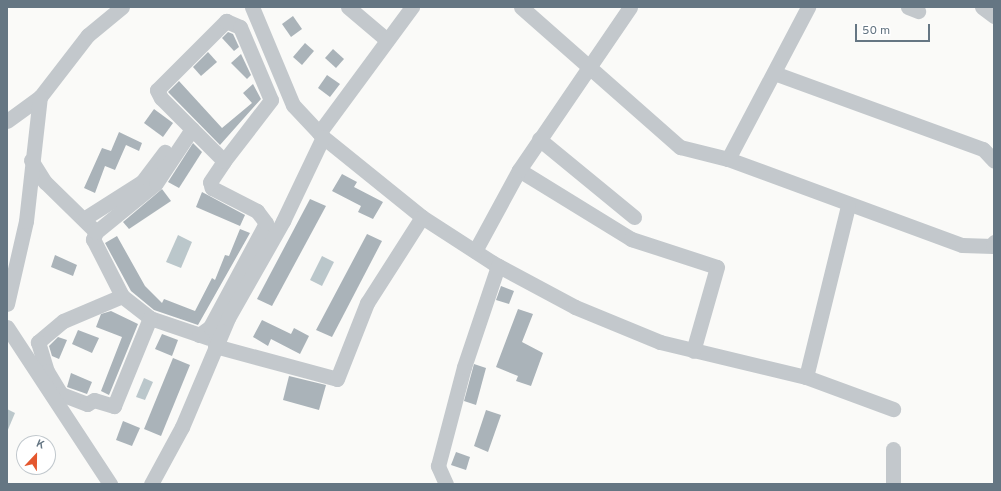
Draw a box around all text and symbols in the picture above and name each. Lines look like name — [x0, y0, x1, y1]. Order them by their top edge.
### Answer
scale bar — [857, 16, 932, 42]
text: 50 m — [862, 23, 890, 39]
north arrow — [16, 435, 56, 475]
text: K — [34, 437, 46, 453]

